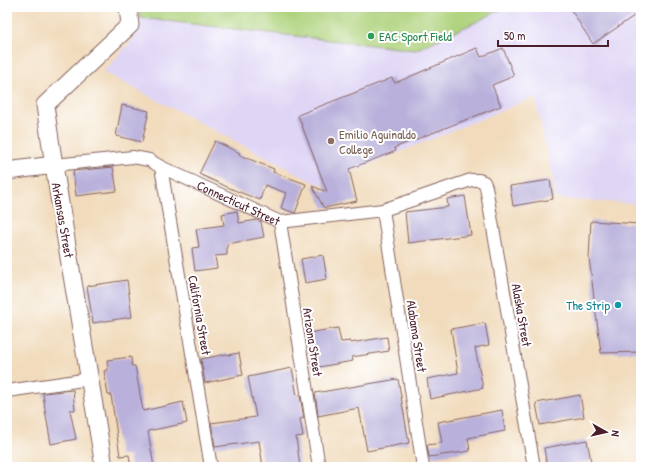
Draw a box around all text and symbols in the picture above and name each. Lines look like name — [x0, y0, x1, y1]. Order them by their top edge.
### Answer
scale bar — [498, 22, 608, 48]
place label: EAC Sport Field — [379, 27, 452, 45]
text: 50 m — [504, 27, 525, 44]
marker: EAC Sport Field — [366, 31, 376, 41]
place label: Emilio Aguinaldo College — [339, 125, 416, 158]
marker: Emilio Aguinaldo College — [326, 136, 336, 146]
street label: Connecticut Street — [194, 176, 284, 230]
street label: Arkansas Street — [48, 181, 79, 260]
street label: California Street — [184, 274, 216, 357]
street label: Alaska Street — [508, 282, 536, 348]
place label: The Strip — [566, 296, 610, 314]
street label: Alabama Street — [402, 299, 432, 374]
marker: The Strip — [613, 300, 623, 310]
street label: Arizona Street — [299, 306, 327, 378]
north arrow — [586, 412, 626, 452]
text: N — [609, 430, 623, 437]

